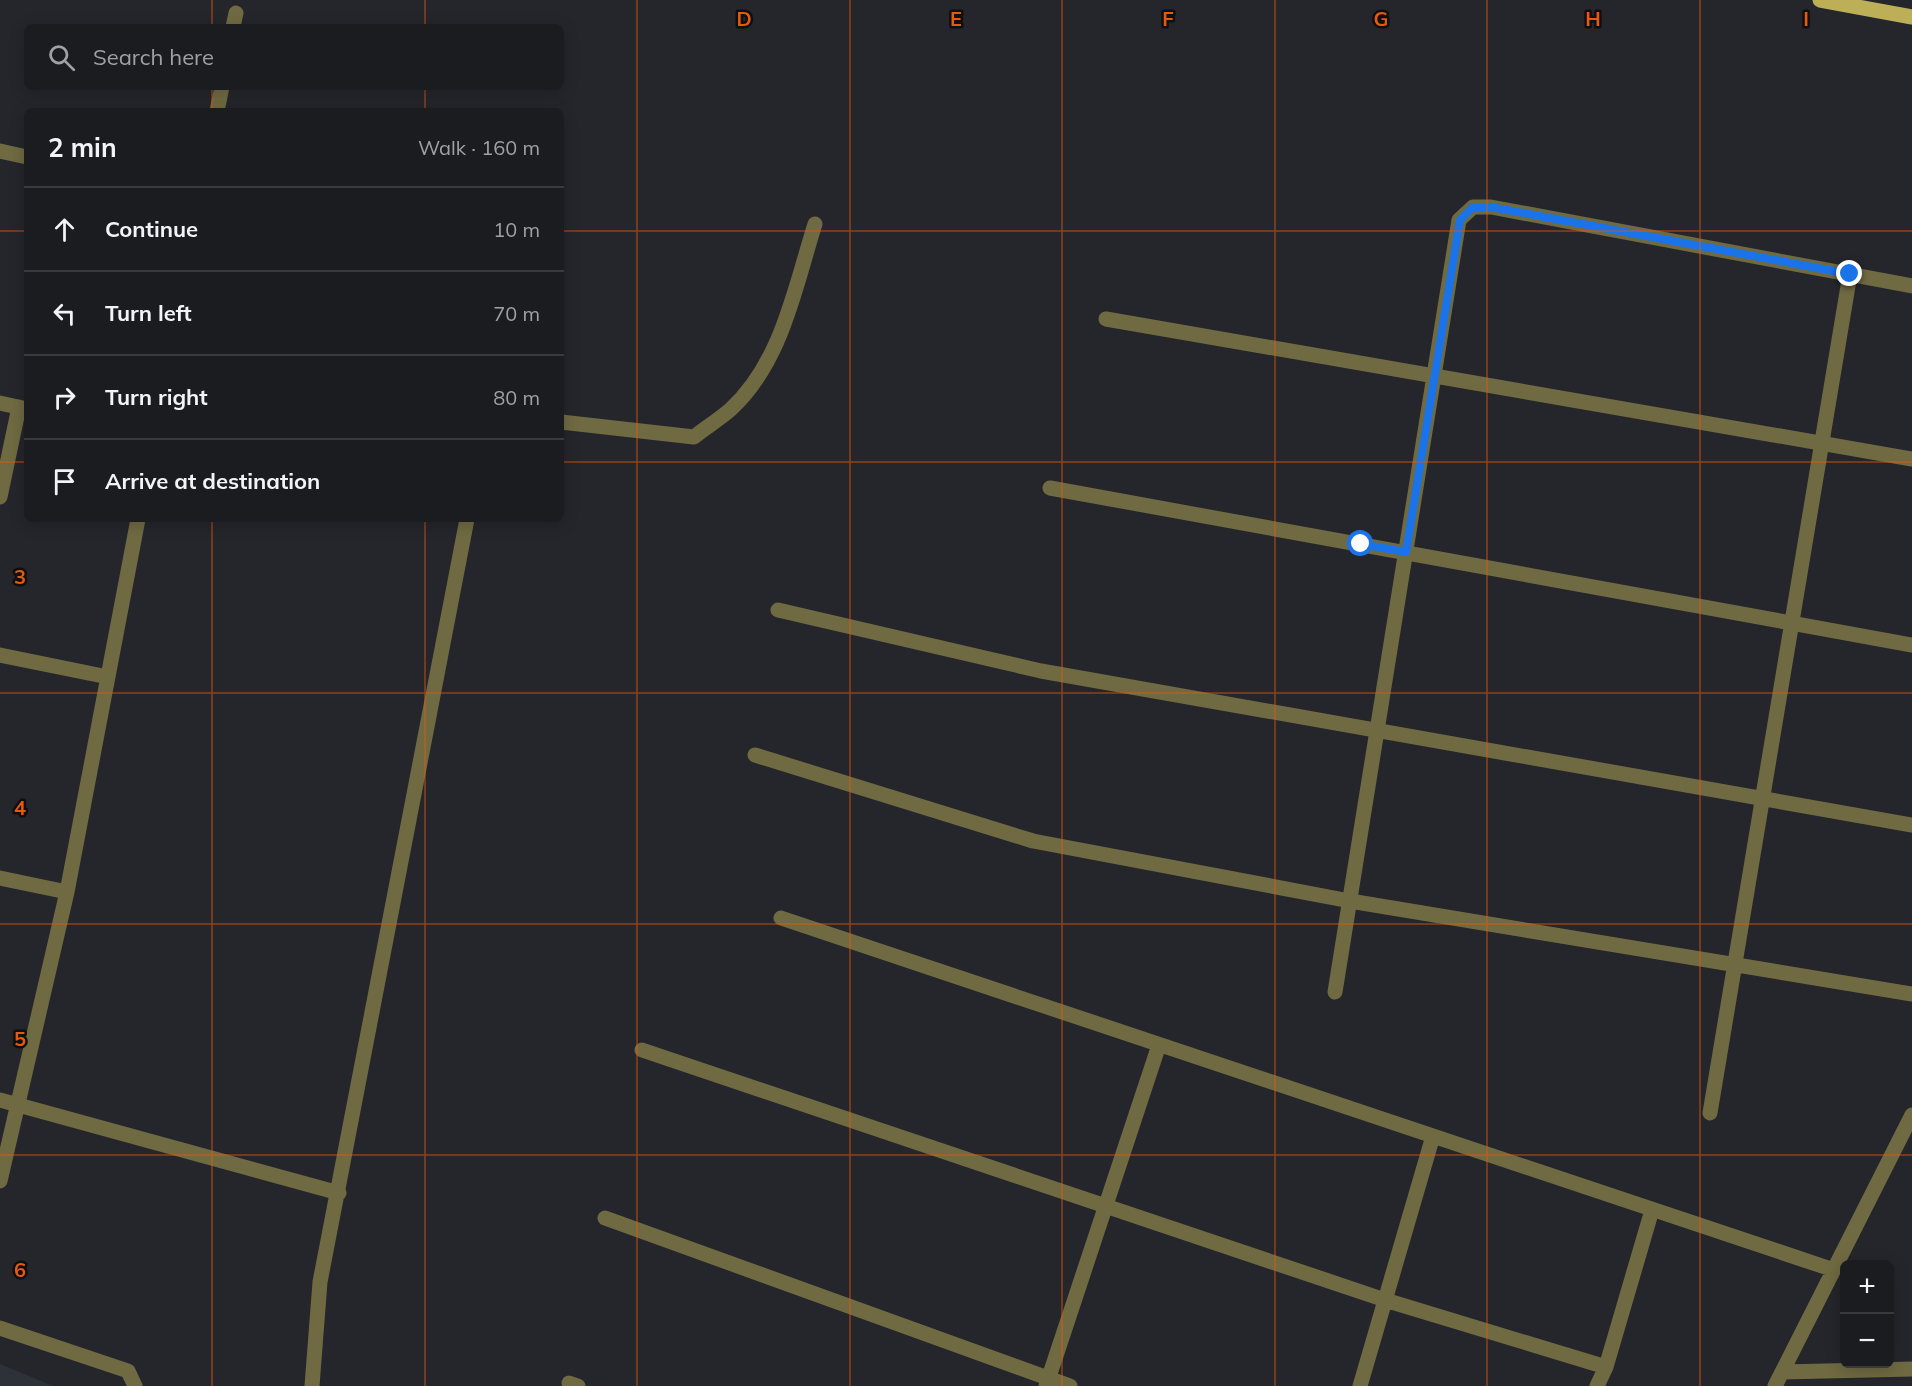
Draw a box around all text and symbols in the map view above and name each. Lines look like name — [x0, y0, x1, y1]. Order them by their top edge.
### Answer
text: D — [736, 6, 752, 31]
text: E — [950, 6, 962, 31]
text: F — [1162, 6, 1174, 31]
text: G — [1374, 6, 1388, 31]
text: H — [1585, 6, 1601, 31]
text: I — [1803, 6, 1809, 31]
search box — [24, 24, 564, 90]
icon: search — [45, 41, 78, 74]
text: Search here — [93, 43, 214, 71]
text: 2 min — [48, 131, 117, 164]
text: Walk · 160 m — [418, 135, 540, 160]
icon: ahead — [48, 213, 81, 246]
text: Continue — [105, 215, 198, 243]
text: 10 m — [493, 217, 540, 242]
route end — [1836, 260, 1862, 286]
icon: left — [48, 297, 81, 330]
text: Turn left — [105, 299, 192, 327]
text: 70 m — [493, 301, 540, 326]
icon: right — [48, 381, 81, 414]
text: Turn right — [105, 383, 208, 411]
text: 80 m — [493, 385, 540, 410]
icon: arrive — [48, 465, 81, 498]
text: Arrive at destination — [105, 467, 320, 495]
route start — [1347, 530, 1373, 556]
text: 3 — [14, 564, 26, 589]
text: 4 — [14, 795, 26, 820]
text: 5 — [14, 1026, 26, 1051]
text: 6 — [14, 1257, 26, 1282]
map controls — [1840, 1260, 1894, 1368]
button: + — [1840, 1260, 1894, 1314]
button: − — [1840, 1314, 1894, 1368]

